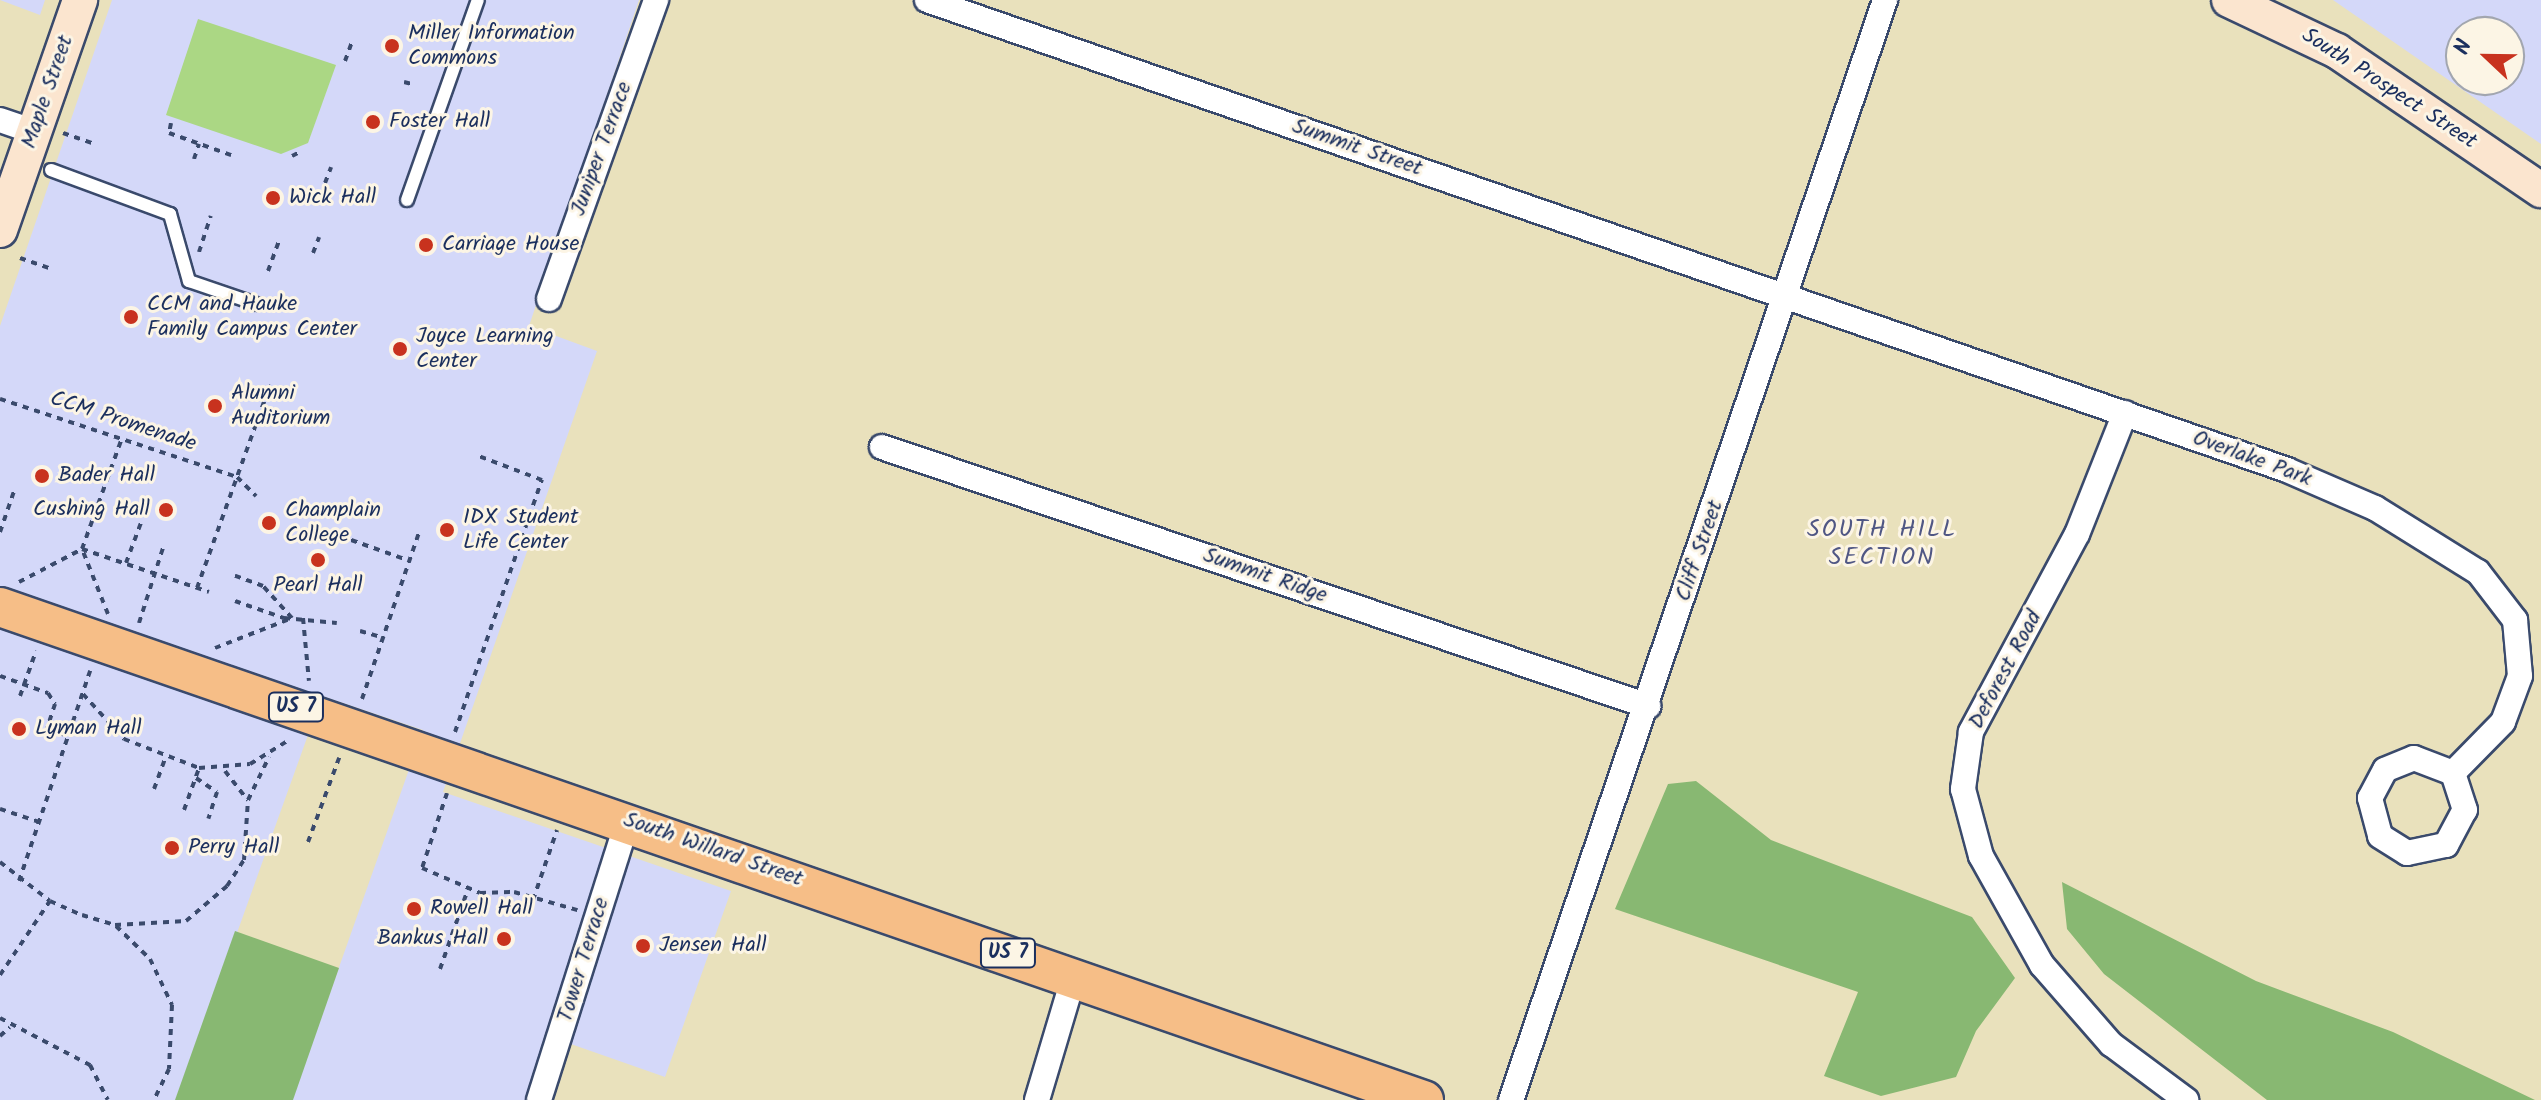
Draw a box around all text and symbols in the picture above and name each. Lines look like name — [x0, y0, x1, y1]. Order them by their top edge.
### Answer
north arrow — [2445, 16, 2525, 96]
place label: Miller Information Commons — [408, 20, 575, 72]
street label: South Prospect Street — [2297, 23, 2481, 155]
street label: Maple Street — [16, 32, 80, 152]
text: N — [2445, 35, 2483, 61]
marker: Miller Information Commons — [383, 37, 401, 55]
street label: Juniper Terrace — [566, 78, 638, 220]
place label: Foster Hall — [389, 109, 490, 135]
marker: Foster Hall — [364, 113, 382, 131]
street label: Summit Street — [1289, 113, 1425, 183]
place label: Wick Hall — [289, 185, 376, 211]
marker: Wick Hall — [264, 189, 282, 207]
place label: Carriage House — [442, 232, 579, 258]
marker: Carriage House — [417, 236, 435, 254]
place label: CCM and Hauke Family Campus Center — [147, 291, 357, 342]
marker: CCM and Hauke Family Campus Center — [122, 308, 140, 326]
place label: Joyce Learning Center — [416, 323, 554, 374]
marker: Joyce Learning Center — [391, 340, 409, 358]
place label: Alumni Auditorium — [231, 380, 330, 432]
street label: CCM Promenade — [47, 386, 199, 458]
marker: Alumni Auditorium — [206, 397, 224, 415]
street label: Overlake Park — [2189, 425, 2315, 493]
place label: Bader Hall — [58, 463, 155, 489]
marker: Bader Hall — [33, 467, 51, 485]
place label: Cushing Hall — [33, 497, 150, 523]
place label: Champlain College — [285, 497, 381, 548]
street label: Cliff Street — [1670, 497, 1730, 605]
marker: Cushing Hall — [157, 501, 175, 519]
place label: IDX Student Life Center — [463, 504, 578, 556]
marker: Champlain College — [260, 514, 278, 532]
district label: SOUTH HILL SECTION — [1807, 516, 1957, 572]
marker: IDX Student Life Center — [438, 521, 456, 539]
street label: Summit Ridge — [1200, 542, 1330, 610]
marker: Pearl Hall — [309, 551, 327, 569]
place label: Pearl Hall — [273, 573, 363, 599]
street label: Deforest Road — [1964, 606, 2048, 734]
road number: US 7 — [266, 691, 326, 723]
place label: Lyman Hall — [35, 716, 142, 742]
marker: Lyman Hall — [10, 720, 28, 738]
street label: South Willard Street — [620, 807, 806, 893]
place label: Perry Hall — [188, 835, 279, 861]
marker: Perry Hall — [163, 839, 181, 857]
street label: Tower Terrace — [553, 895, 615, 1025]
place label: Rowell Hall — [430, 896, 533, 922]
marker: Rowell Hall — [405, 900, 423, 918]
place label: Bankus Hall — [377, 926, 488, 952]
marker: Bankus Hall — [495, 930, 513, 948]
place label: Jensen Hall — [659, 933, 767, 959]
marker: Jensen Hall — [634, 937, 652, 955]
road number: US 7 — [978, 937, 1038, 969]

